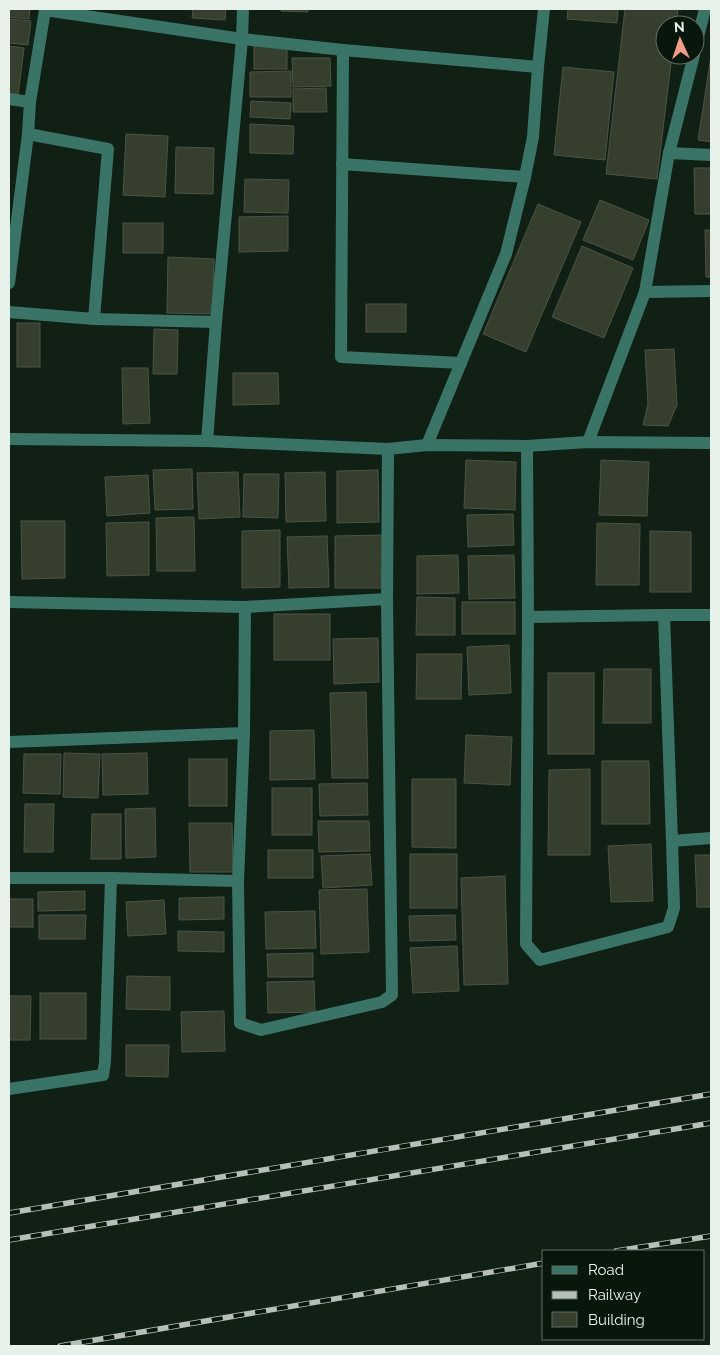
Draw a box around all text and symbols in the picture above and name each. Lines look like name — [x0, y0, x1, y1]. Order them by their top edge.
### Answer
north arrow — [655, 15, 705, 65]
text: N — [674, 19, 685, 35]
legend — [542, 1250, 705, 1340]
text: Road — [588, 1261, 624, 1279]
text: Railway — [588, 1286, 641, 1304]
text: Building — [588, 1311, 645, 1329]

